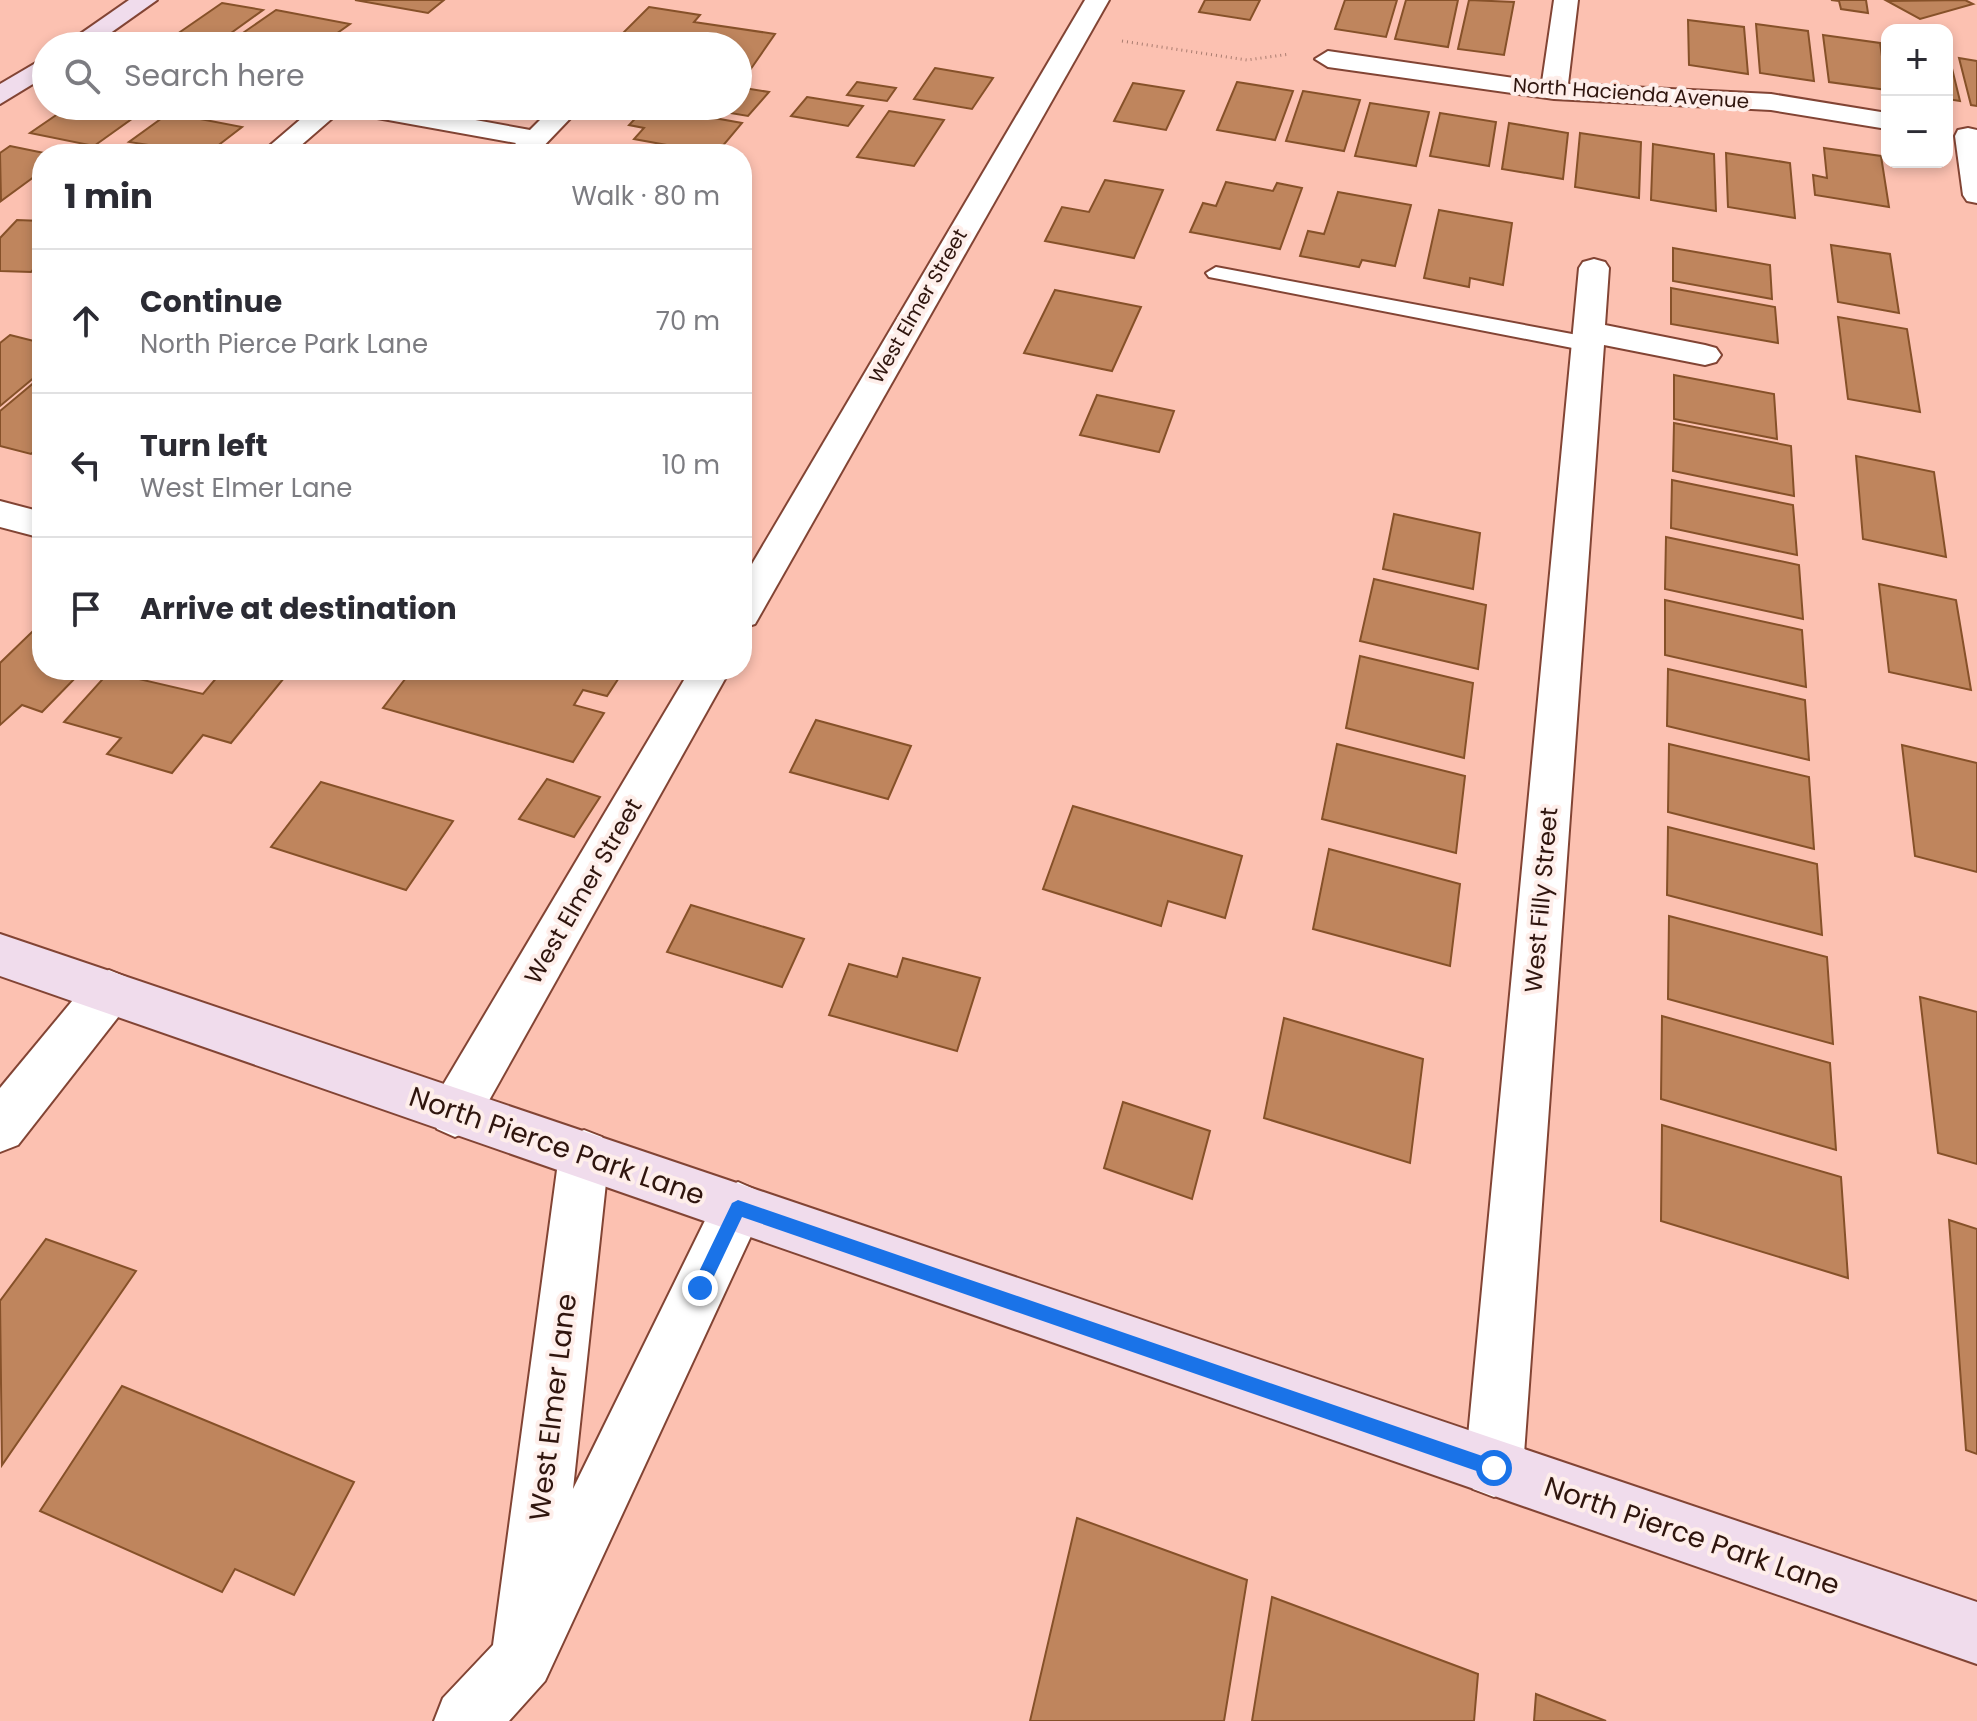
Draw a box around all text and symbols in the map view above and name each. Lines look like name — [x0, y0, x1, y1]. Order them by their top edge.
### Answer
map controls — [1881, 24, 1953, 168]
button: + — [1881, 24, 1953, 96]
search box — [32, 32, 752, 120]
icon: search — [60, 54, 104, 98]
text: Search here — [124, 54, 305, 97]
street label: North Hacienda Avenue — [1512, 71, 1750, 115]
button: − — [1881, 96, 1953, 168]
text: 1 min — [64, 172, 153, 220]
text: Walk · 80 m — [571, 178, 720, 214]
street label: West Elmer Street — [862, 223, 974, 389]
text: Continue — [140, 280, 282, 323]
icon: ahead — [64, 299, 108, 343]
text: 70 m — [656, 303, 720, 339]
text: North Pierce Park Lane — [140, 326, 428, 362]
text: Turn left — [140, 424, 268, 467]
icon: left — [64, 443, 108, 487]
text: 10 m — [662, 447, 720, 483]
text: West Elmer Lane — [140, 470, 352, 506]
icon: arrive — [64, 587, 108, 631]
text: Arrive at destination — [140, 587, 457, 630]
street label: West Elmer Street — [516, 792, 650, 990]
street label: West Filly Street — [1516, 806, 1566, 994]
street label: North Pierce Park Lane — [404, 1077, 710, 1215]
route end — [682, 1270, 718, 1306]
street label: West Elmer Lane — [520, 1291, 586, 1523]
route start — [1476, 1450, 1512, 1486]
street label: North Pierce Park Lane — [1539, 1467, 1845, 1605]

